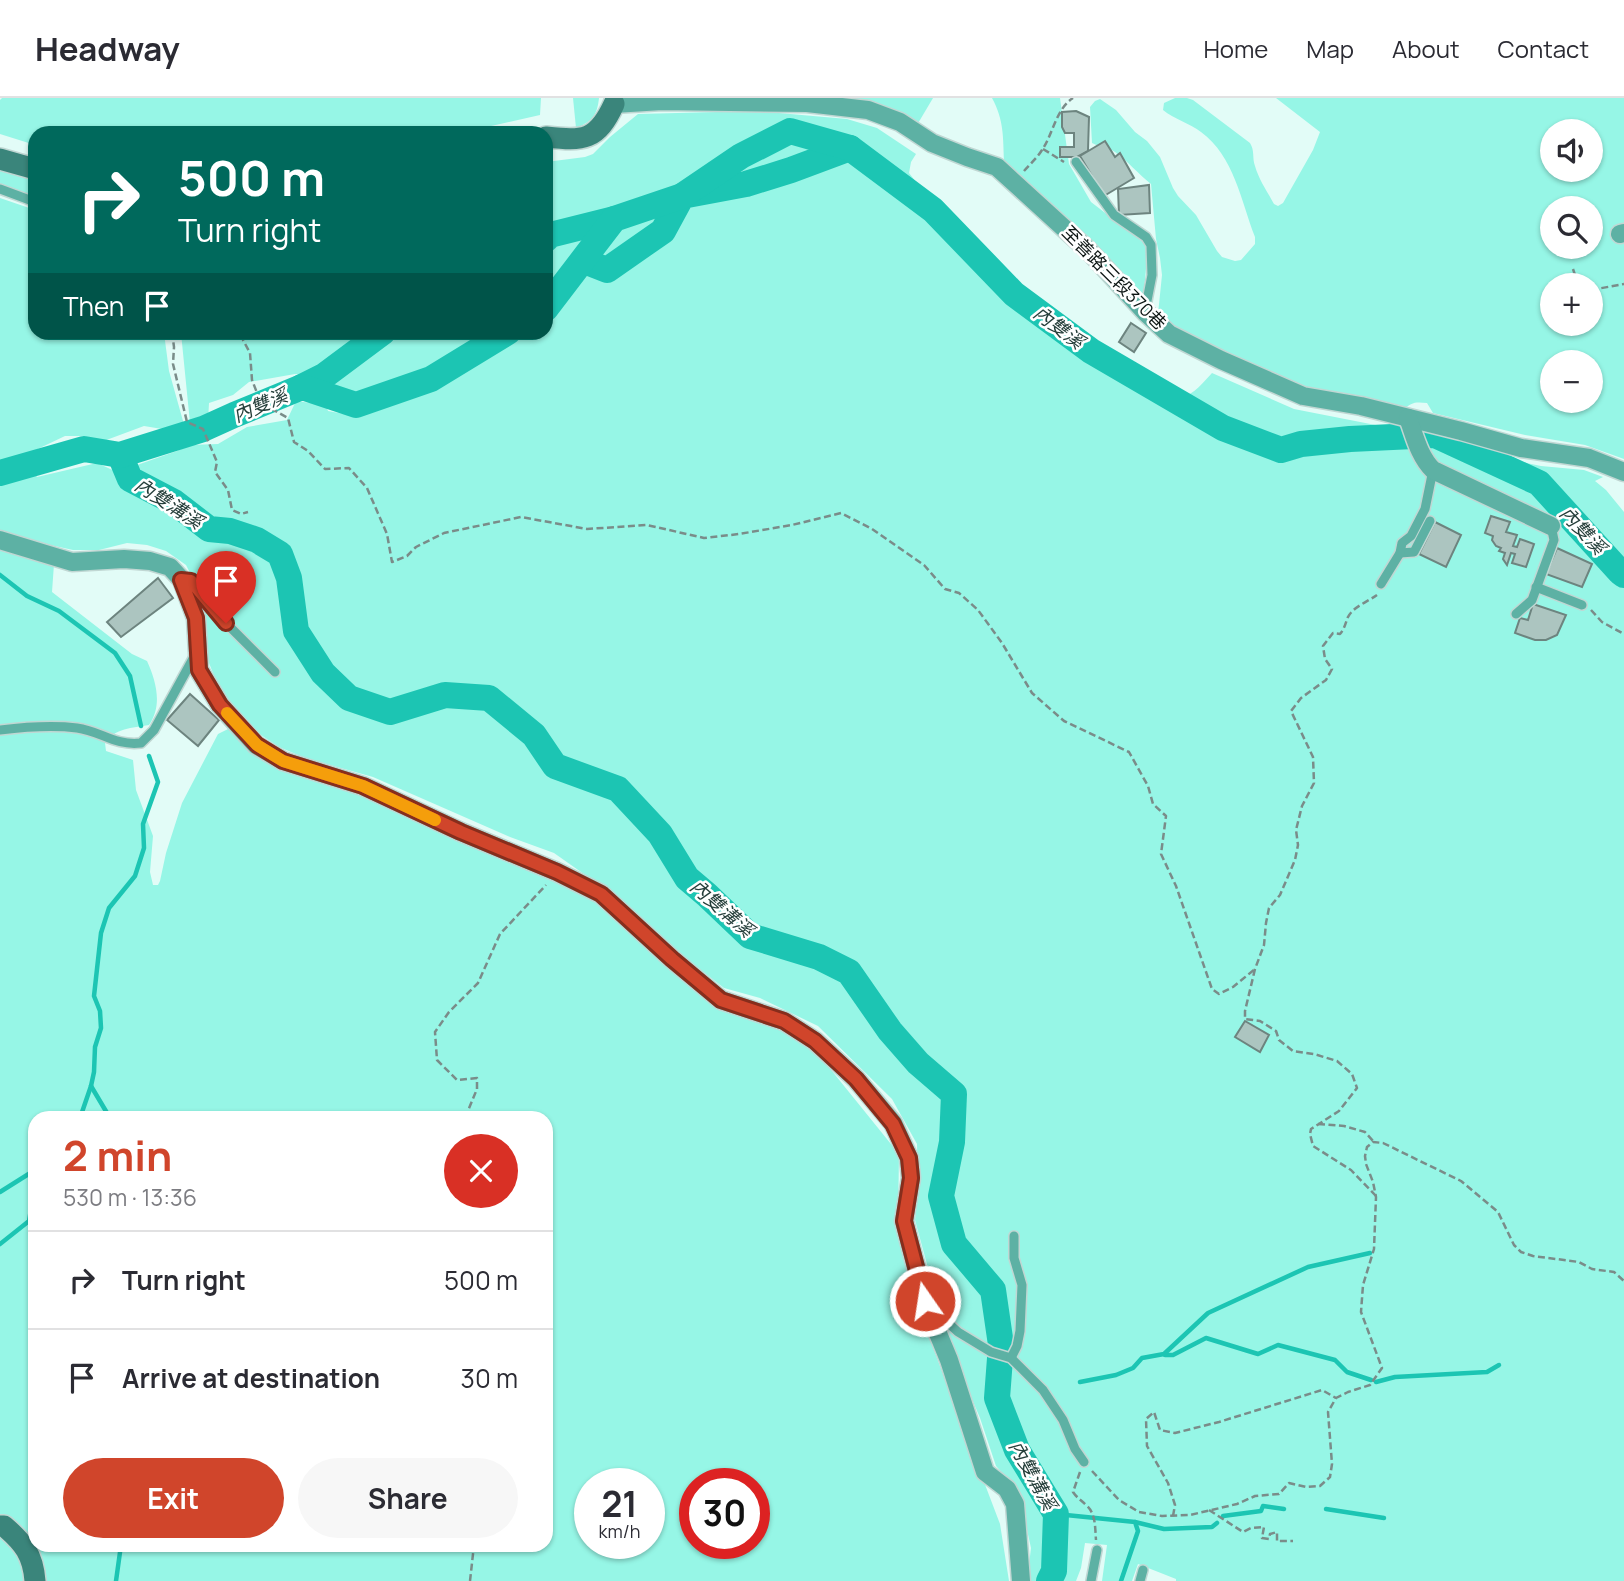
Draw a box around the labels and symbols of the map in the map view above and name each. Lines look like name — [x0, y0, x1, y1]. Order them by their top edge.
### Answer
street label: 至善路三段370巷 — [1057, 220, 1172, 335]
water label: 內雙溪 — [1028, 299, 1092, 356]
water label: 內雙溪 — [229, 381, 294, 428]
water label: 內雙溝溪 — [130, 471, 210, 536]
water label: 內雙溪 — [1554, 500, 1614, 562]
pin — [196, 551, 256, 623]
water label: 內雙溝溪 — [685, 873, 761, 945]
position arrow — [888, 1264, 962, 1338]
water label: 內雙溝溪 — [1003, 1435, 1064, 1517]
speed limit sign: 30 — [679, 1468, 770, 1559]

